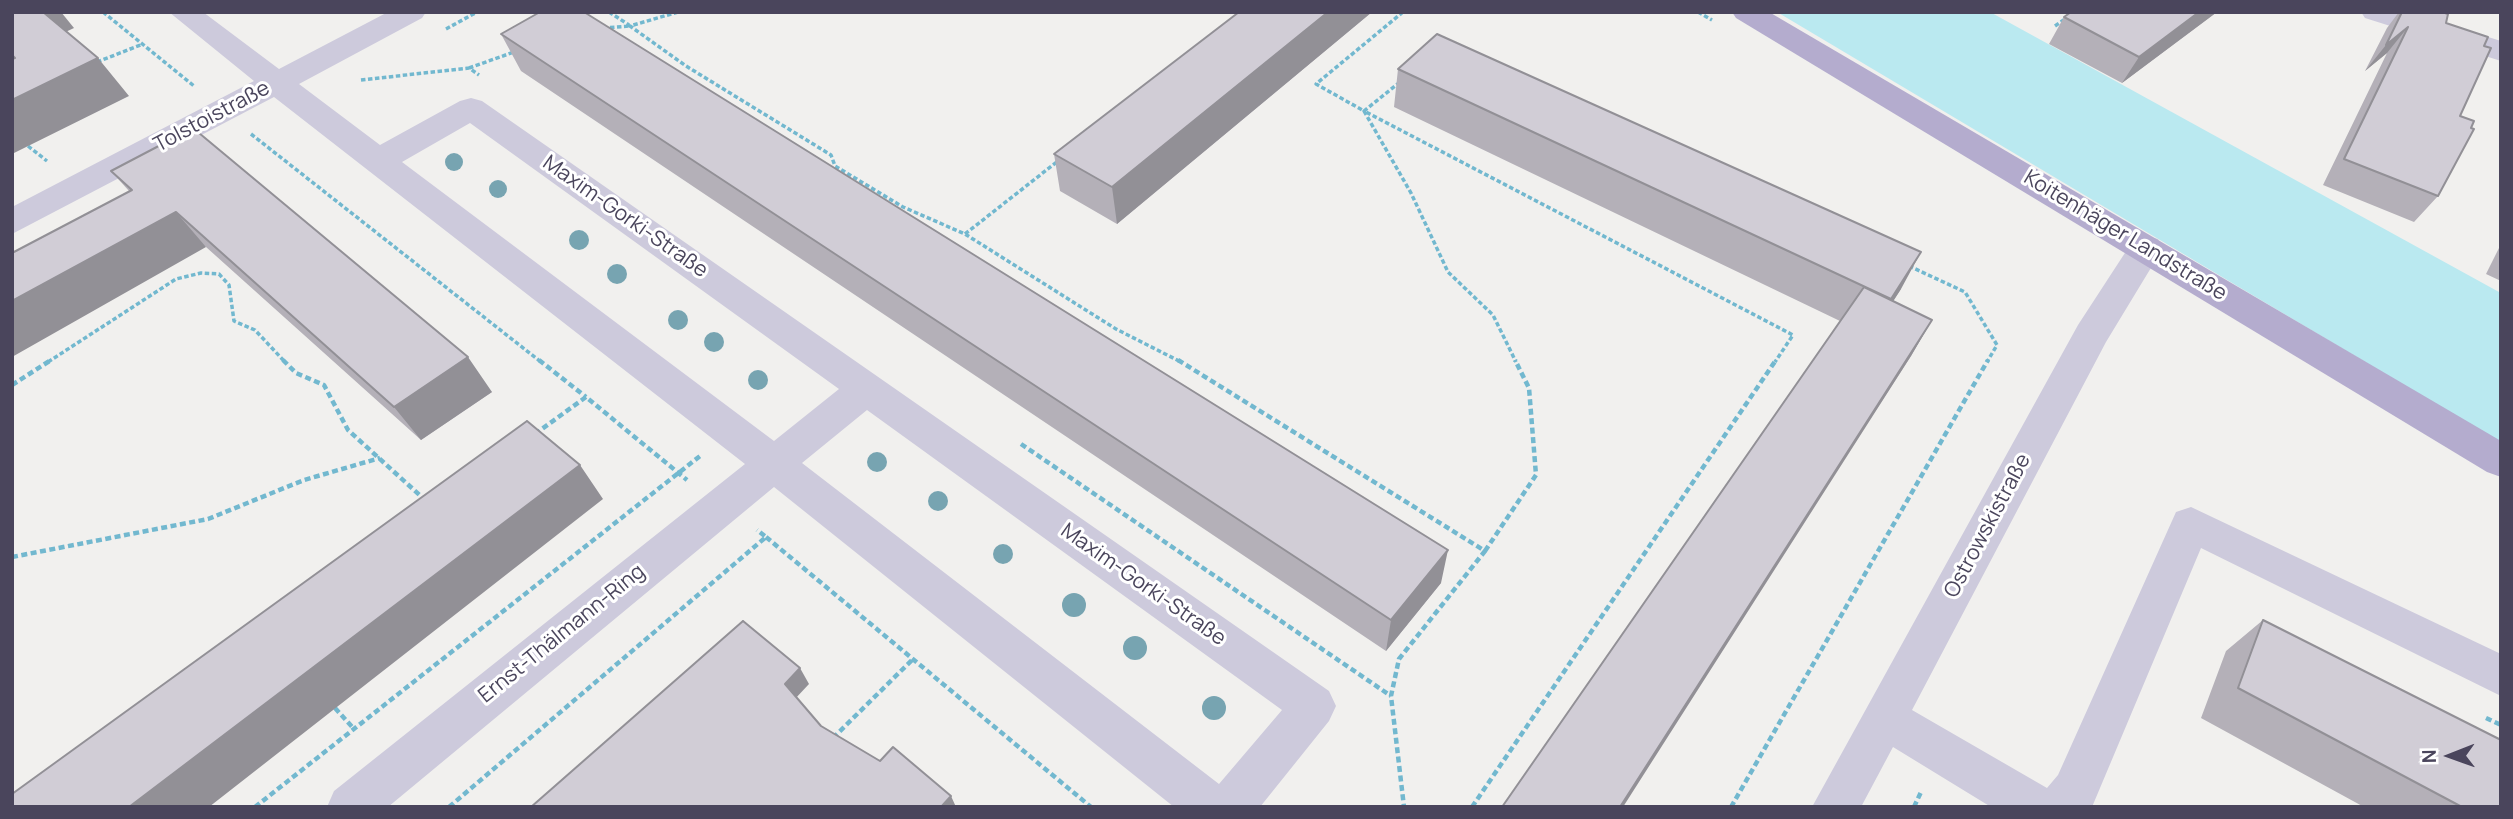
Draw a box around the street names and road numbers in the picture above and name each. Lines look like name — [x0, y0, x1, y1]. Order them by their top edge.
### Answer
street label: Tolstoistraße — [150, 76, 274, 158]
street label: Maxim-Gorki-Straße — [538, 151, 712, 283]
street label: Koitenhäger Landstraße — [2019, 165, 2231, 307]
street label: Ostrowskistraße — [1940, 450, 2036, 602]
street label: Maxim-Gorki-Straße — [1056, 519, 1230, 651]
street label: Ernst-Thälmann-Ring — [474, 559, 650, 709]

